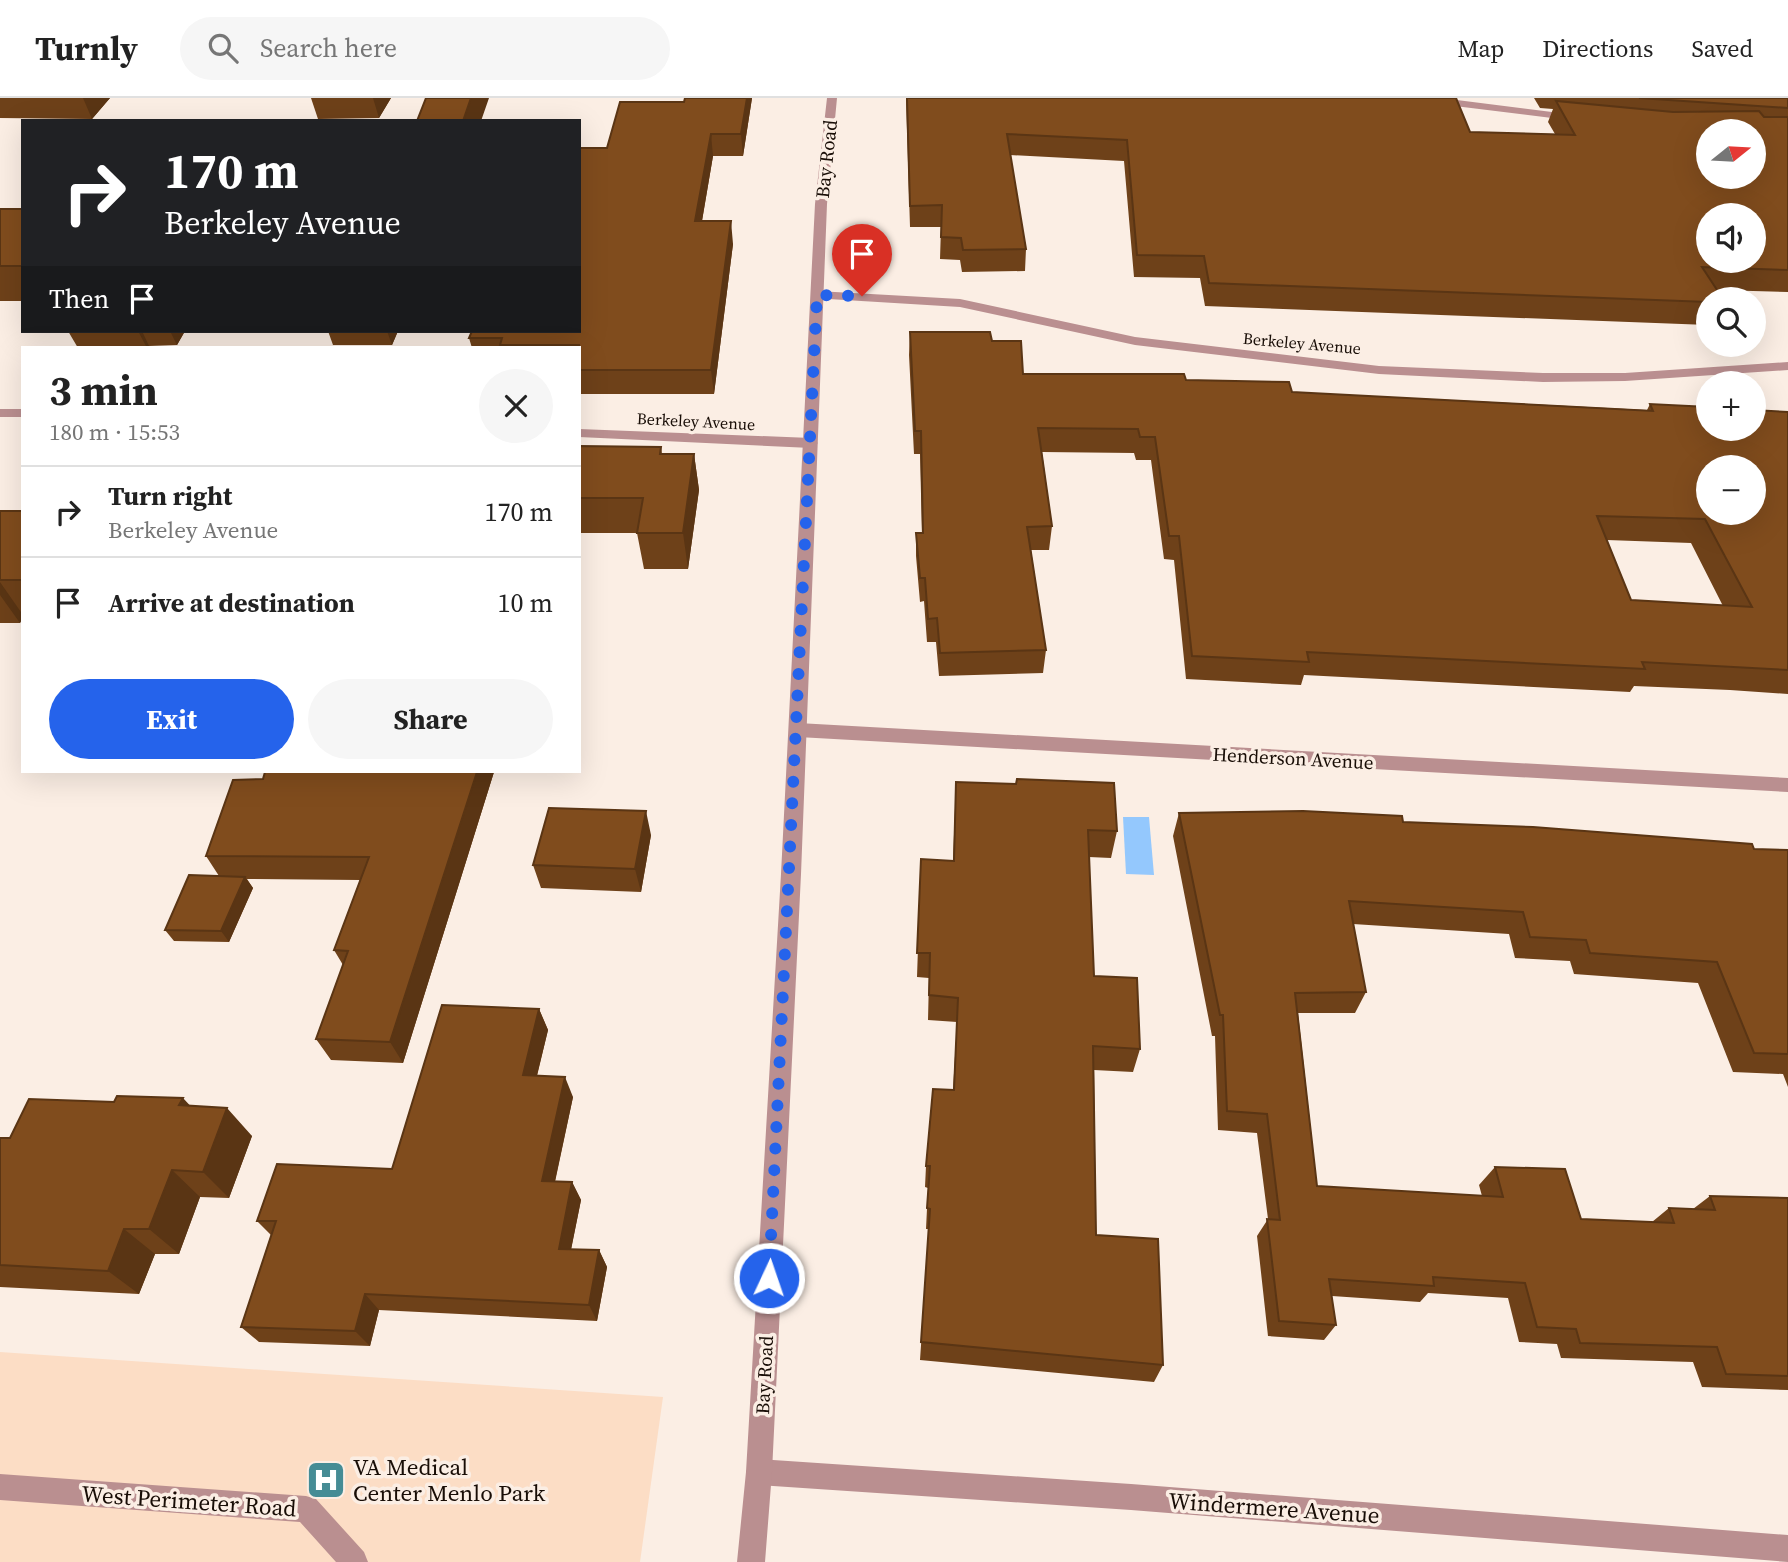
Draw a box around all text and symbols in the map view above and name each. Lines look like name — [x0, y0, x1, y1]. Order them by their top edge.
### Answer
search box — [180, 17, 670, 80]
text: Turnly — [35, 26, 138, 71]
icon: search — [204, 29, 242, 67]
text: Search here — [260, 30, 397, 66]
text: Map — [1457, 32, 1504, 65]
text: Directions — [1542, 32, 1653, 65]
text: Saved — [1691, 32, 1753, 65]
street label: Bay Road — [809, 118, 843, 199]
north arrow — [1696, 119, 1766, 189]
map controls — [1696, 119, 1766, 525]
text: 170 m — [164, 137, 299, 204]
icon: right — [49, 147, 140, 238]
text: Berkeley Avenue — [164, 201, 401, 245]
button: sound — [1696, 203, 1766, 273]
pin — [832, 224, 892, 296]
icon: arrive — [843, 235, 881, 273]
icon: arrive — [123, 280, 161, 318]
text: Then — [49, 281, 109, 317]
button: search — [1696, 287, 1766, 357]
street label: Berkeley Avenue — [1242, 327, 1362, 359]
text: 3 min — [49, 361, 158, 419]
button: close — [479, 369, 553, 443]
button: + — [1696, 371, 1766, 441]
street label: Berkeley Avenue — [636, 407, 756, 435]
text: 180 m · 15:53 — [49, 416, 180, 448]
button: − — [1696, 455, 1766, 525]
text: Turn right — [108, 478, 232, 514]
icon: right — [49, 493, 87, 531]
text: 170 m — [485, 494, 553, 530]
text: Berkeley Avenue — [108, 514, 278, 546]
icon: arrive — [49, 584, 87, 622]
text: Arrive at destination — [108, 585, 355, 621]
text: 10 m — [498, 585, 553, 621]
button: Exit — [49, 679, 294, 759]
button: Share — [308, 679, 553, 759]
street label: Henderson Avenue — [1212, 741, 1374, 775]
position arrow — [732, 1241, 806, 1315]
street label: Bay Road — [749, 1335, 779, 1415]
place label: VA Medical Center Menlo Park — [353, 1451, 546, 1509]
hospital icon: VA Medical Center Menlo Park — [305, 1459, 347, 1501]
street label: West Perimeter Road — [80, 1478, 298, 1524]
street label: Windermere Avenue — [1167, 1485, 1381, 1531]

